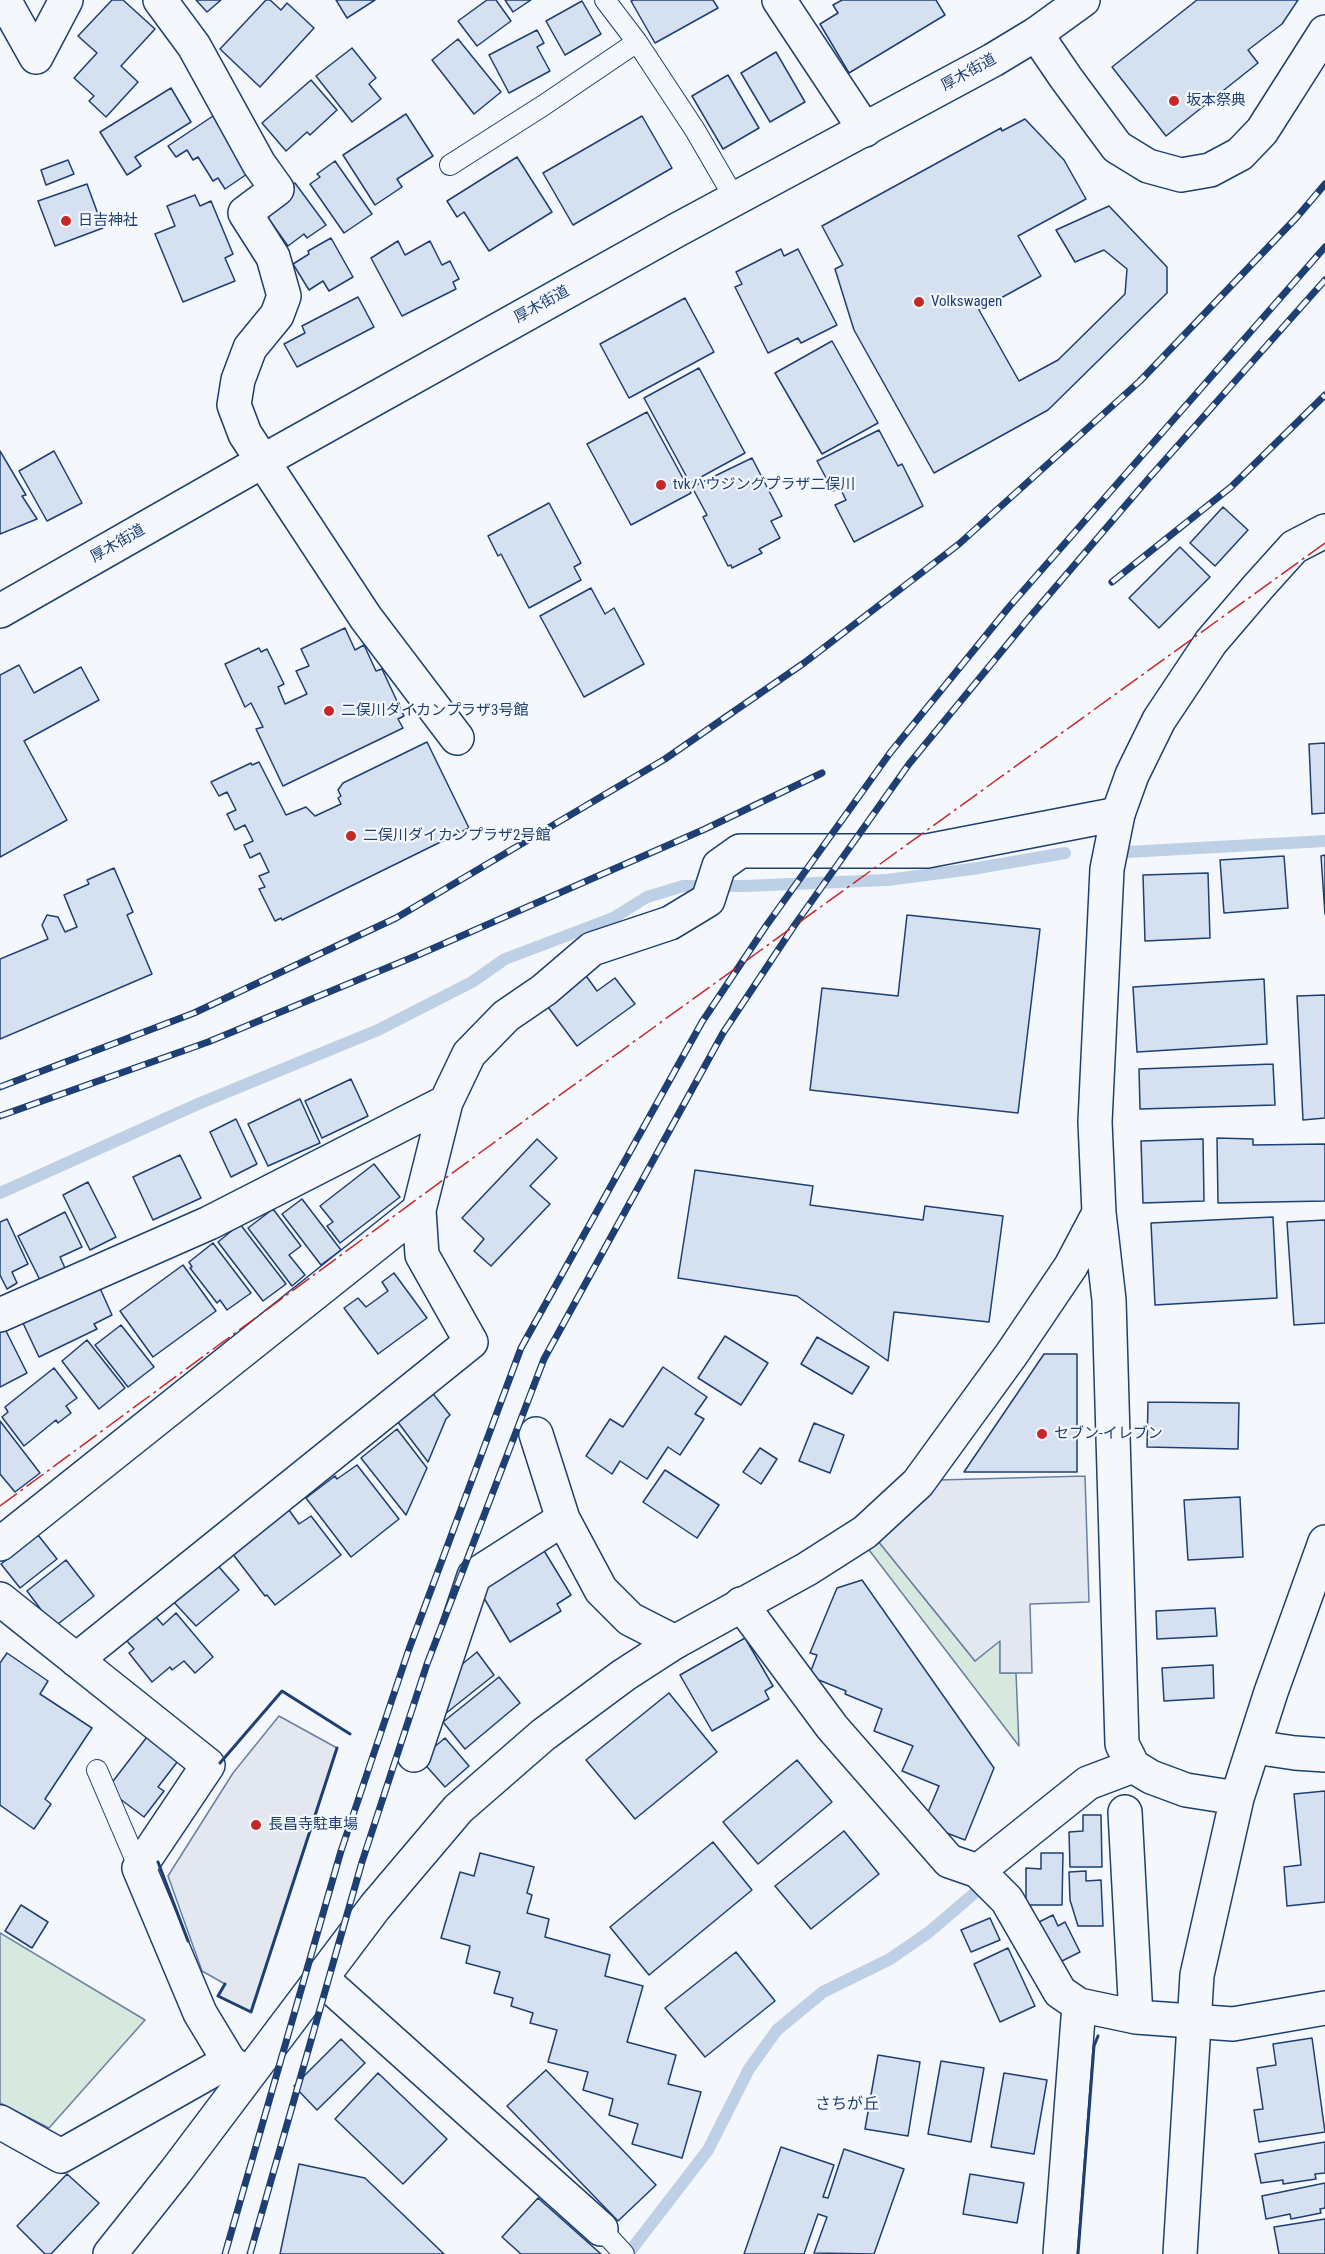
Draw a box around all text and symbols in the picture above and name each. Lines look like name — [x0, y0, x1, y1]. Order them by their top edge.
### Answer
street label: 厚木街道 — [938, 51, 1000, 95]
place label: 坂本祭典 — [1186, 92, 1246, 110]
marker: 坂本祭典 — [1167, 94, 1181, 108]
place label: 日吉神社 — [78, 212, 138, 230]
marker: 日吉神社 — [59, 214, 73, 228]
street label: 厚木街道 — [511, 283, 573, 327]
place label: Volkswagen — [931, 293, 1002, 311]
marker: Volkswagen — [912, 295, 926, 309]
place label: tvkハウジングプラザ二俣川 — [673, 476, 856, 494]
marker: tvkハウジングプラザ二俣川 — [654, 478, 668, 492]
street label: 厚木街道 — [88, 521, 148, 567]
place label: 二俣川ダイカンプラザ3号館 — [341, 702, 528, 720]
marker: 二俣川ダイカンプラザ3号館 — [322, 704, 336, 718]
place label: 二俣川ダイカンプラザ2号館 — [363, 827, 550, 845]
marker: 二俣川ダイカンプラザ2号館 — [344, 829, 358, 843]
place label: セブン-イレブン — [1054, 1425, 1163, 1443]
marker: セブン-イレブン — [1035, 1427, 1049, 1441]
place label: 長昌寺駐車場 — [268, 1816, 358, 1834]
marker: 長昌寺駐車場 — [249, 1818, 263, 1832]
district label: さちが丘 — [815, 2095, 879, 2115]

